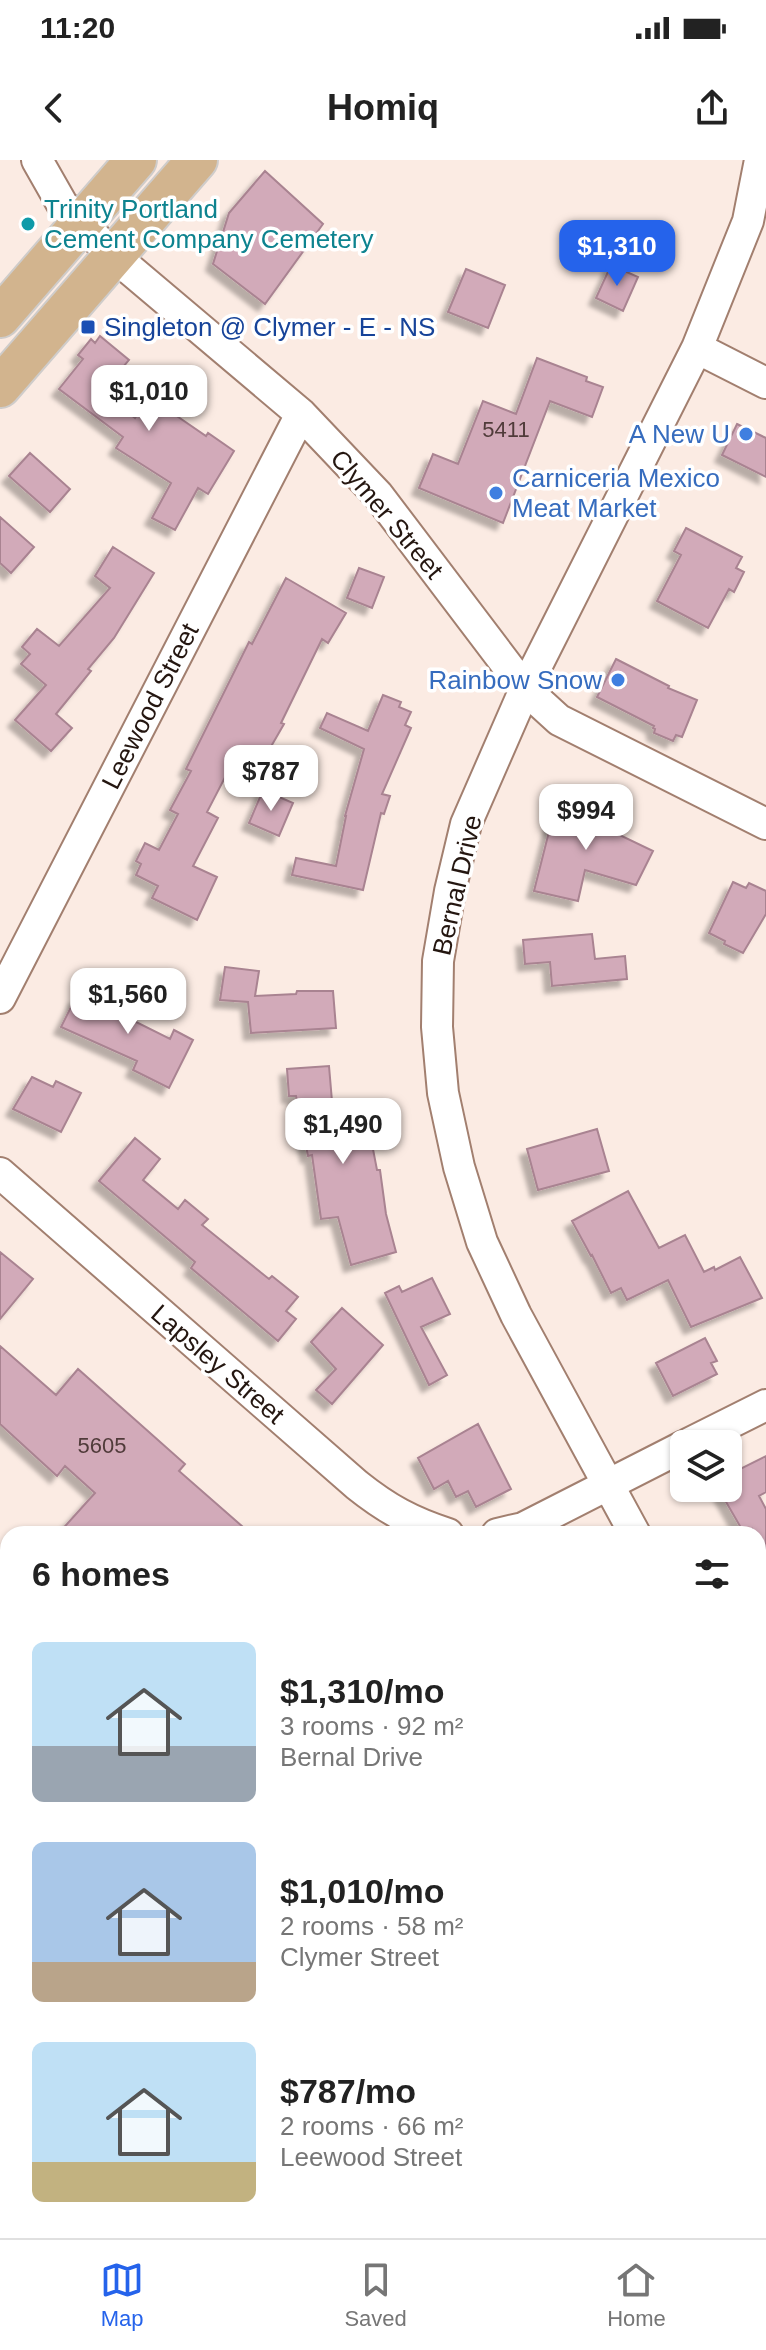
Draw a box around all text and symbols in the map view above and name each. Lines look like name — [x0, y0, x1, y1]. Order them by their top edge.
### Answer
text: 11:20 — [40, 11, 115, 44]
icon: back — [32, 86, 76, 130]
icon: share — [690, 86, 734, 130]
text: Homiq — [327, 87, 439, 128]
place label: Trinity Portland Cement Company Cemetery — [44, 194, 373, 254]
marker: Trinity Portland Cement Company Cemetery — [19, 215, 37, 233]
pin: $1,310 — [552, 220, 682, 288]
text: $1,310 — [577, 231, 657, 261]
place label: Singleton @ Clymer - E - NS — [104, 312, 435, 342]
marker: Singleton @ Clymer - E - NS — [79, 318, 97, 336]
pin: $1,010 — [84, 365, 214, 433]
text: $1,010 — [109, 376, 189, 406]
house number: 5411 — [482, 417, 530, 442]
place label: A New U — [629, 419, 730, 449]
marker: A New U — [737, 425, 755, 443]
street label: Clymer Street — [324, 443, 450, 585]
place label: Carniceria Mexico Meat Market — [512, 463, 720, 523]
marker: Carniceria Mexico Meat Market — [487, 484, 505, 502]
street label: Leewood Street — [95, 617, 205, 794]
place label: Rainbow Snow — [429, 665, 602, 695]
marker: Rainbow Snow — [609, 671, 627, 689]
pin: $787 — [224, 745, 318, 813]
text: $787 — [242, 756, 300, 786]
pin: $994 — [539, 784, 633, 852]
text: $994 — [557, 795, 615, 825]
street label: Bernal Drive — [426, 812, 488, 958]
pin: $1,560 — [63, 968, 193, 1036]
text: $1,560 — [88, 979, 168, 1009]
pin: $1,490 — [278, 1098, 408, 1166]
text: $1,490 — [303, 1109, 383, 1139]
street label: Lapsley Street — [145, 1298, 291, 1430]
map controls — [670, 1430, 742, 1502]
button: layers — [670, 1430, 742, 1502]
house number: 5605 — [78, 1433, 126, 1458]
icon: filters — [690, 1552, 734, 1596]
text: 6 homes — [32, 1555, 170, 1593]
text: $1,310/mo — [280, 1672, 444, 1710]
icon: home — [96, 1674, 192, 1770]
text: 3 rooms · 92 m² — [280, 1711, 464, 1741]
text: Bernal Drive — [280, 1742, 423, 1772]
text: $1,010/mo — [280, 1872, 444, 1910]
icon: home — [96, 1874, 192, 1970]
text: 2 rooms · 58 m² — [280, 1911, 464, 1941]
text: Clymer Street — [280, 1942, 439, 1972]
text: $787/mo — [280, 2072, 416, 2110]
icon: home — [96, 2074, 192, 2170]
text: 2 rooms · 66 m² — [280, 2111, 464, 2141]
text: Leewood Street — [280, 2142, 462, 2172]
tab: Map — [100, 2258, 144, 2332]
tab: Saved — [344, 2258, 407, 2332]
tab: Home — [607, 2258, 666, 2332]

